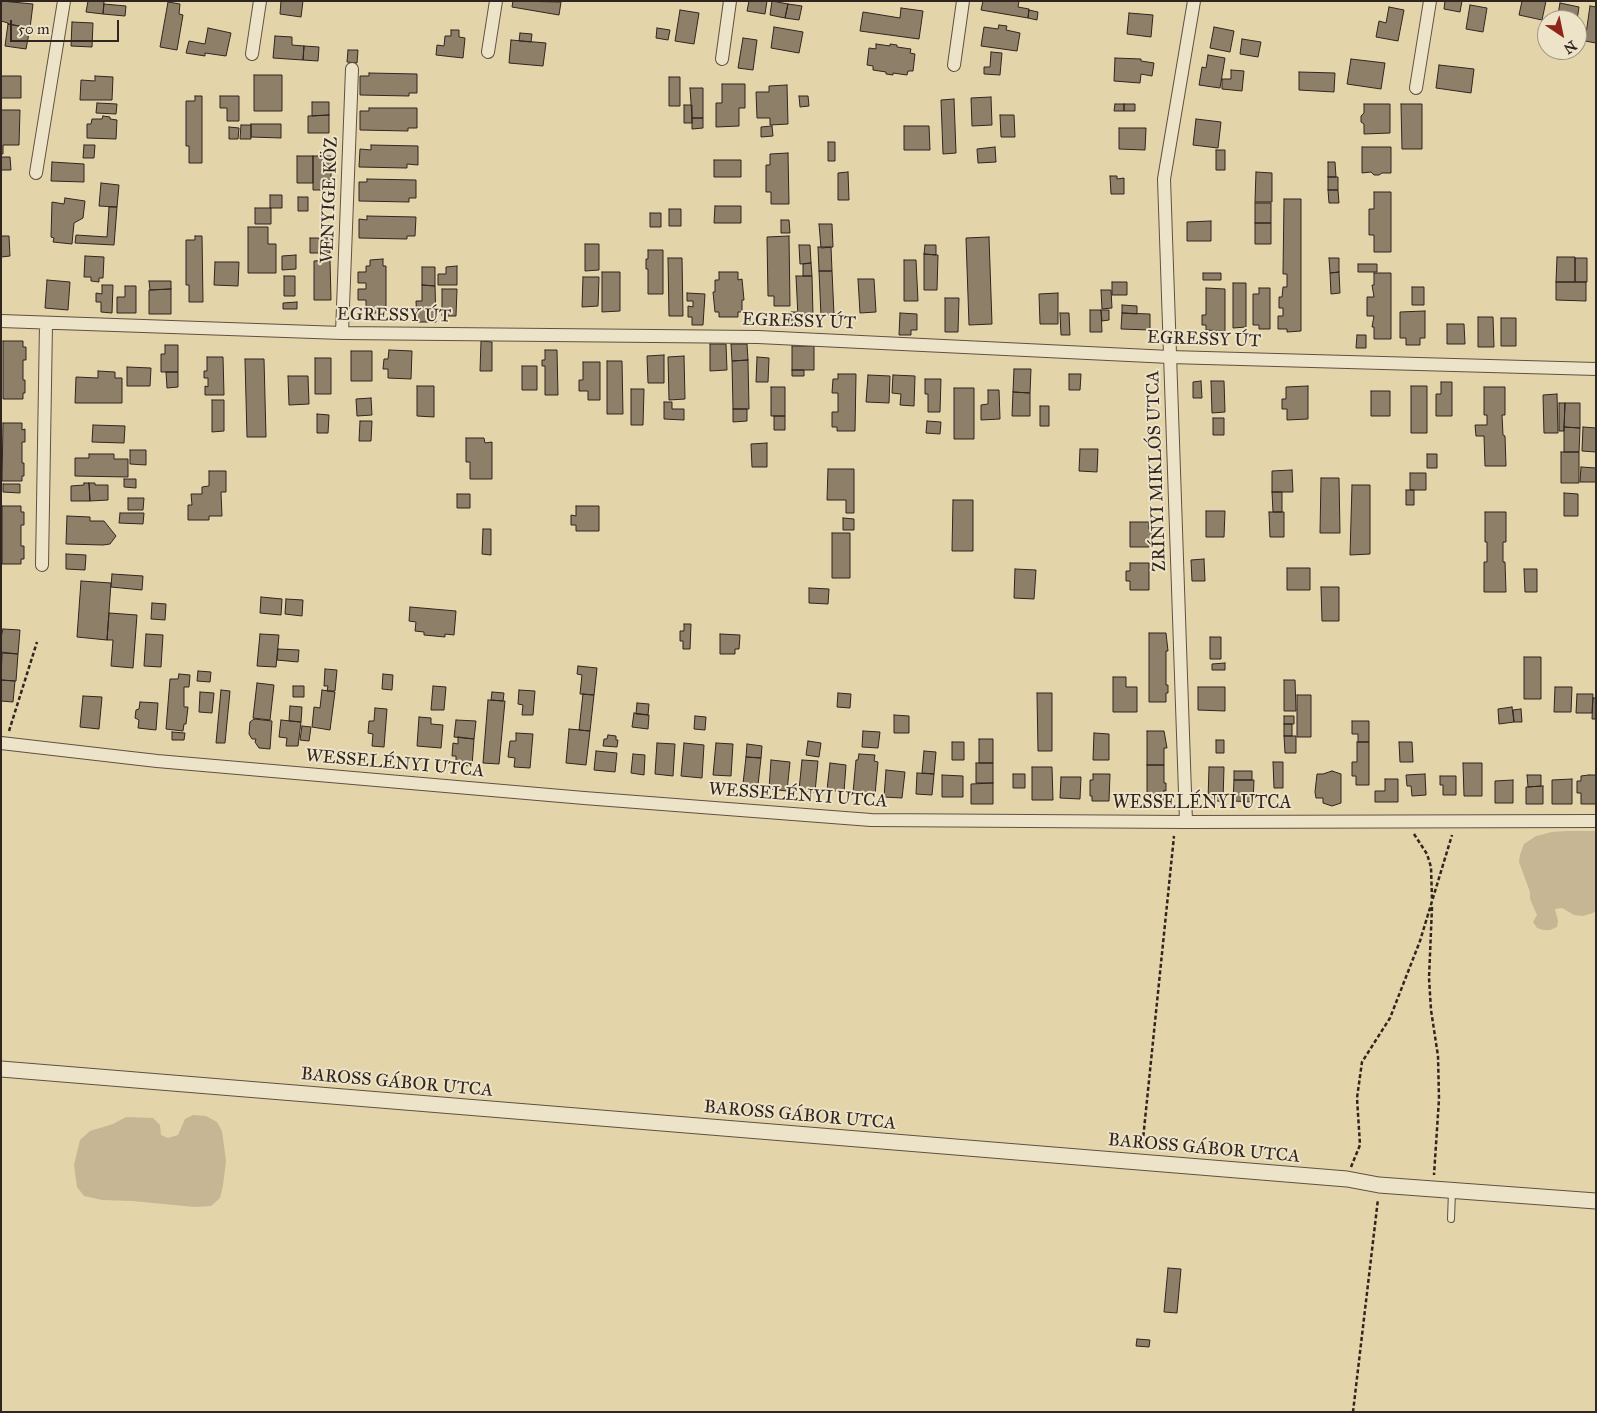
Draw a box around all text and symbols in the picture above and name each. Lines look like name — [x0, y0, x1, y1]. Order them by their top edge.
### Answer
scale bar — [12, 10, 121, 42]
north arrow — [1537, 10, 1587, 60]
text: 50 m — [18, 20, 50, 38]
text: N — [1560, 37, 1580, 57]
street label: VENYIGE KÖZ — [317, 136, 343, 264]
street label: EGRESSY ÚT — [337, 304, 451, 328]
street label: EGRESSY ÚT — [742, 309, 856, 335]
street label: EGRESSY ÚT — [1147, 327, 1261, 353]
street label: ZRÍNYI MIKLÓS UTCA — [1143, 370, 1171, 572]
street label: WESSELÉNYI UTCA — [305, 745, 485, 783]
street label: WESSELÉNYI UTCA — [708, 779, 888, 813]
street label: WESSELÉNYI UTCA — [1112, 793, 1292, 815]
street label: BAROSS GÁBOR UTCA — [300, 1064, 494, 1102]
street label: BAROSS GÁBOR UTCA — [703, 1097, 897, 1135]
street label: BAROSS GÁBOR UTCA — [1107, 1130, 1301, 1168]

